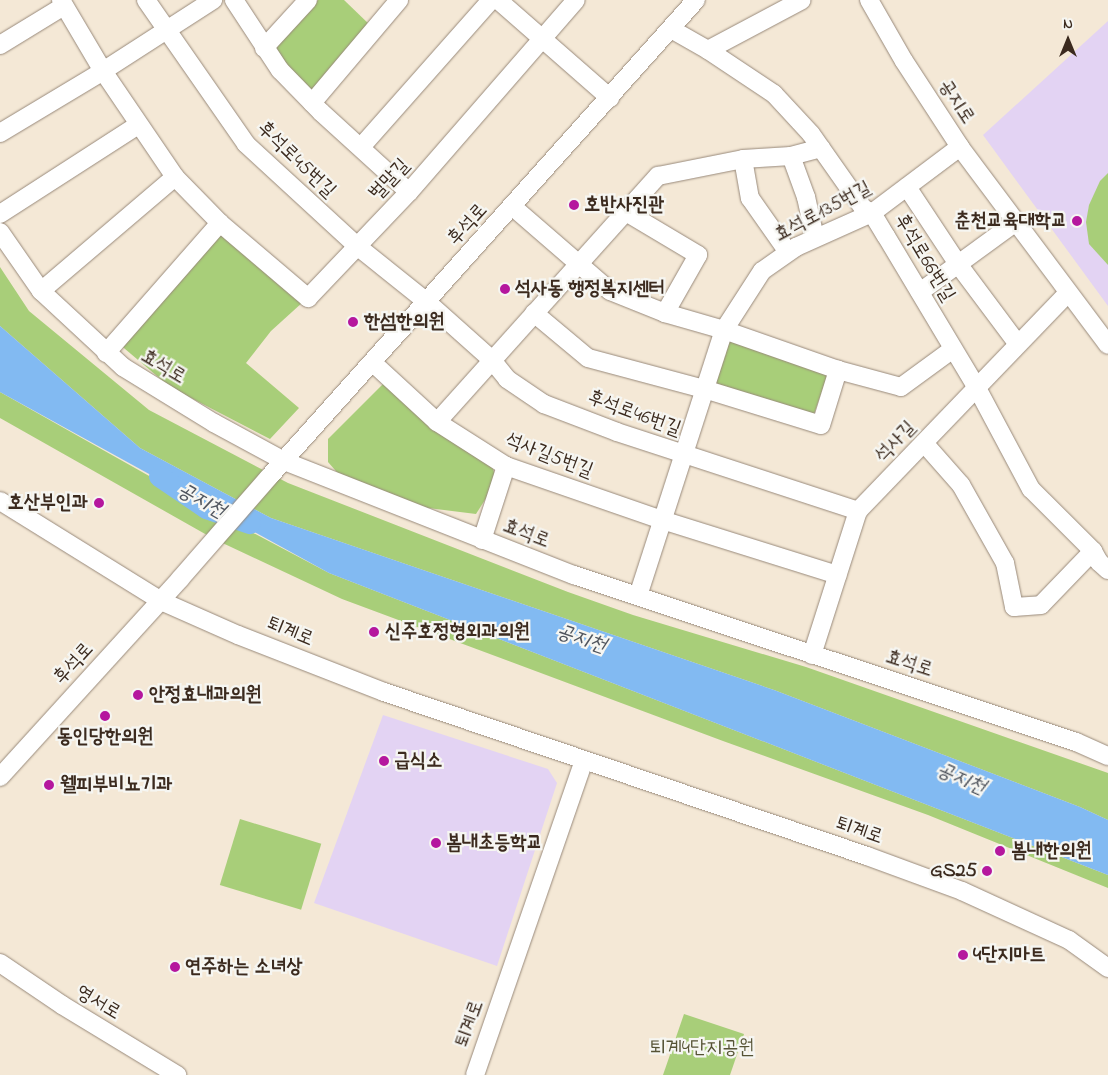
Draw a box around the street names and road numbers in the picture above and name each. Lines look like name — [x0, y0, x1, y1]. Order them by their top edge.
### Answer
street label: 공지로 — [933, 75, 979, 129]
street label: 후석로45번길 — [252, 117, 340, 203]
street label: 벌말길 — [365, 154, 415, 206]
street label: 효석로135번길 — [770, 176, 876, 248]
street label: 후석로 — [443, 199, 493, 251]
street label: 후석로66번길 — [888, 210, 960, 306]
street label: 효석로 — [136, 344, 190, 390]
street label: 후석로46번길 — [584, 386, 684, 442]
street label: 석사길 — [871, 416, 921, 468]
street label: 석사길5번길 — [502, 428, 596, 484]
street label: 효석로 — [499, 514, 553, 554]
street label: 퇴계로 — [263, 612, 317, 652]
street label: 후석로 — [49, 638, 99, 690]
street label: 효석로 — [882, 645, 936, 683]
street label: 퇴계로 — [832, 812, 886, 850]
street label: 영서로 — [71, 980, 125, 1026]
street label: 퇴계로 — [450, 997, 490, 1051]

